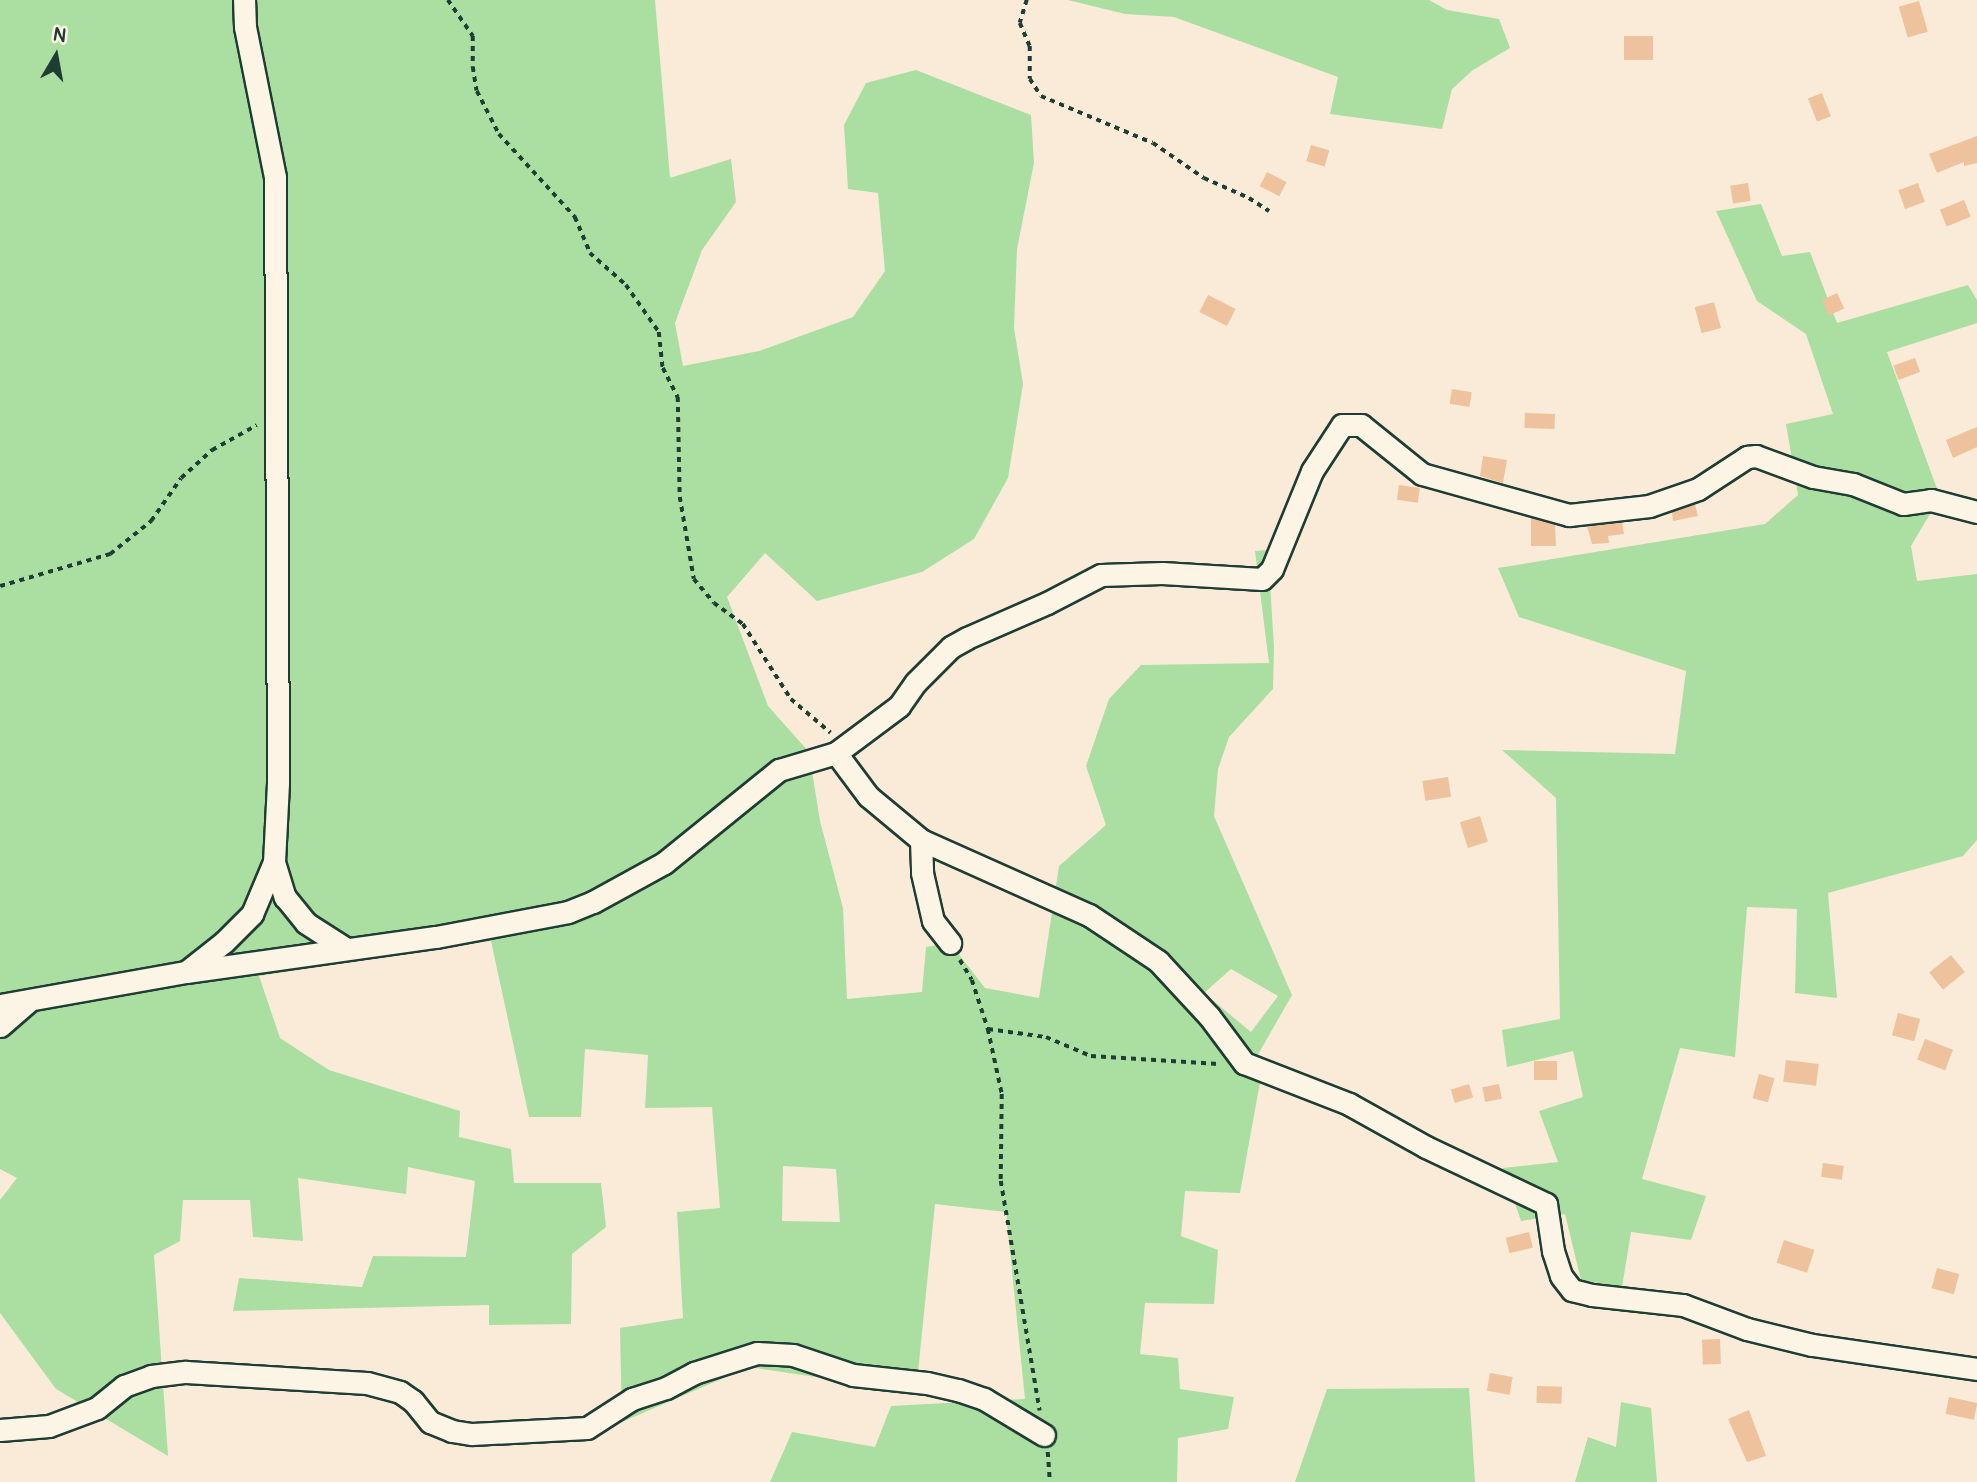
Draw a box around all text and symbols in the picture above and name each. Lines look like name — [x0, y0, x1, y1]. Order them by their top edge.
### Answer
north arrow — [21, 21, 91, 91]
text: N — [51, 22, 68, 48]

